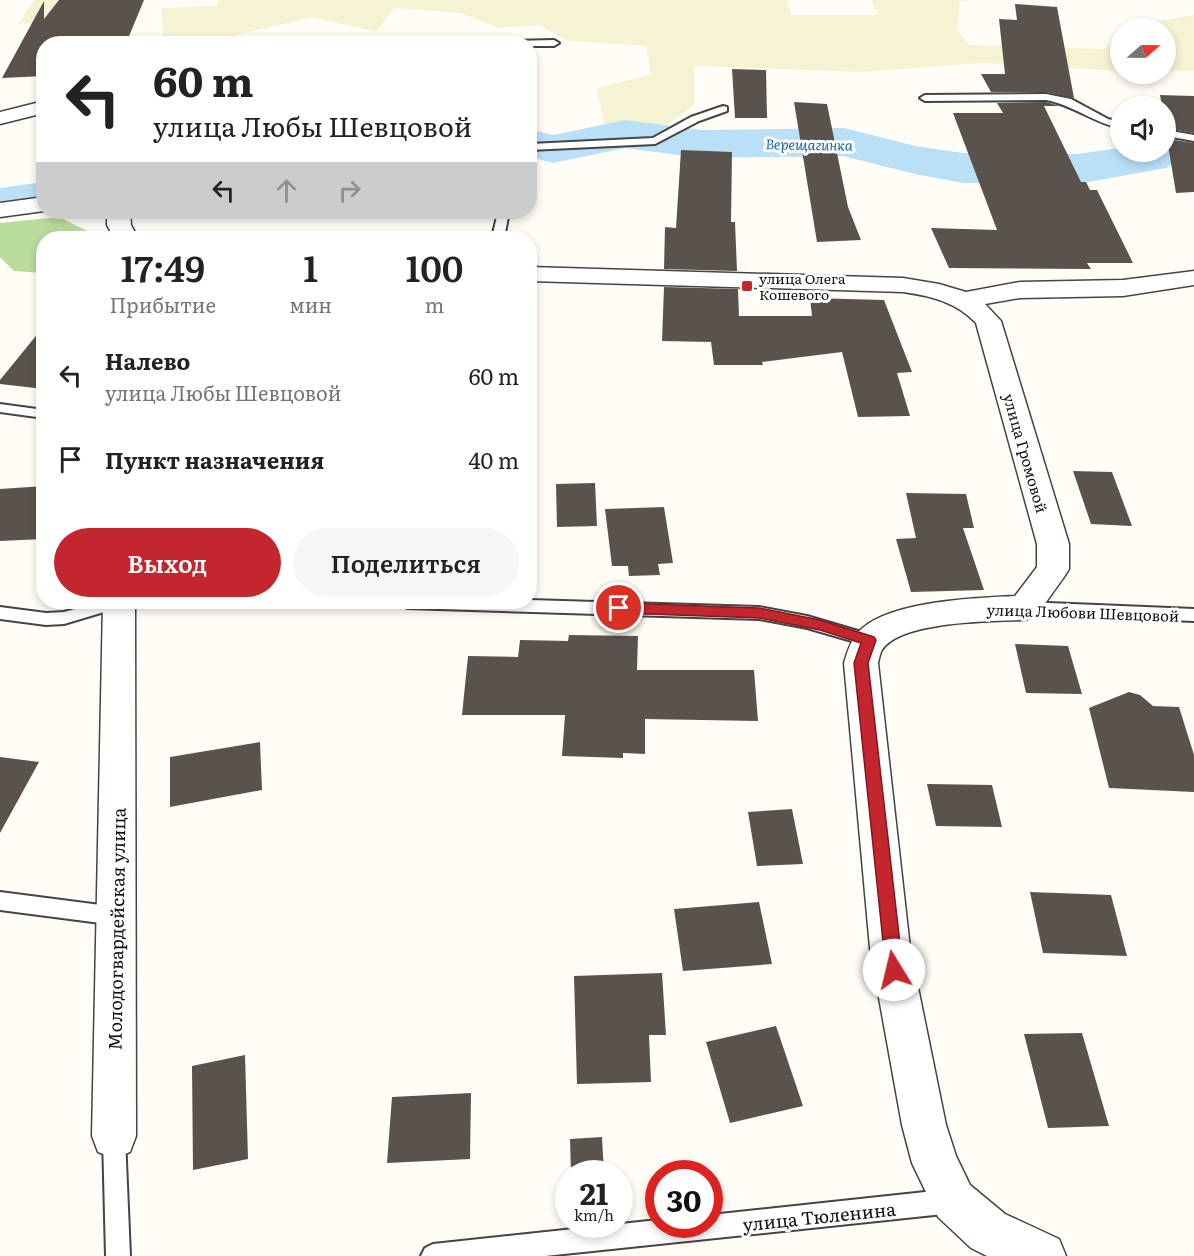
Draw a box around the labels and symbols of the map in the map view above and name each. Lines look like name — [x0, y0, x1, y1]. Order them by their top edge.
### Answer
north arrow — [1110, 18, 1176, 84]
water label: Верещагинка — [765, 133, 853, 155]
place label: улица Олега Кошевого — [759, 268, 846, 304]
marker: улица Олега Кошевого — [740, 279, 754, 293]
street label: улица Громовой — [998, 391, 1054, 515]
pin — [593, 582, 644, 633]
street label: улица Любови Шевцовой — [986, 597, 1180, 627]
street label: Молодогвардейская улица — [100, 807, 132, 1051]
position arrow — [862, 938, 926, 1002]
speed limit sign: 30 — [645, 1160, 723, 1238]
street label: улица Тюленина — [741, 1195, 897, 1237]

